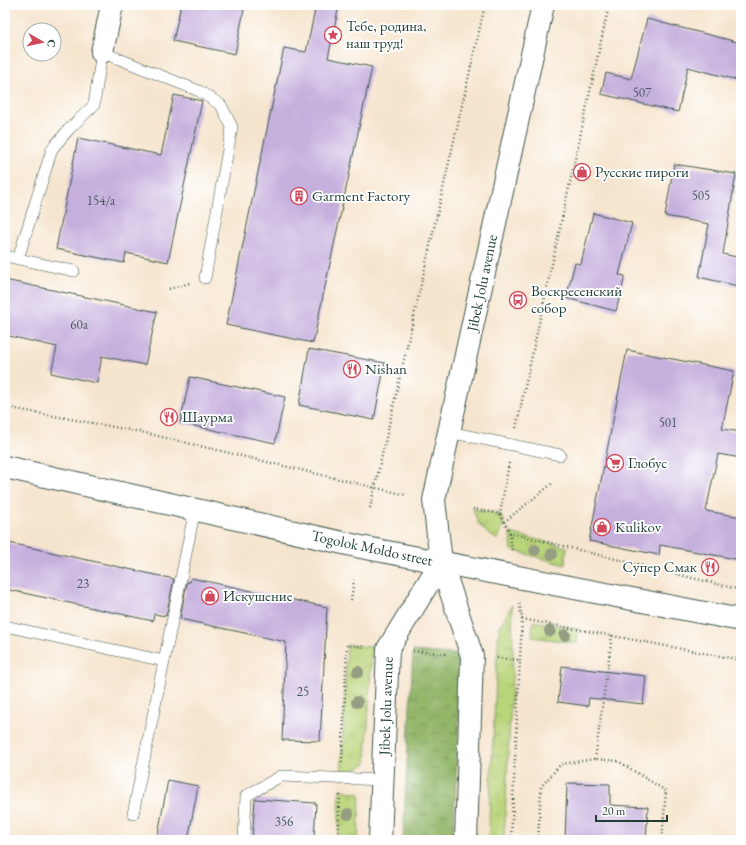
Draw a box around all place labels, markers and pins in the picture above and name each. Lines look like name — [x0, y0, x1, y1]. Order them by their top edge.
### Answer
place label: Тебе, родина, наш труд! — [346, 16, 427, 52]
place icon: Тебе, родина, наш труд! — [323, 25, 343, 45]
shop icon: Русские пироги — [572, 162, 592, 182]
place label: Русские пироги — [595, 162, 689, 181]
building icon: Garment Factory — [289, 186, 309, 206]
place label: Garment Factory — [312, 186, 411, 205]
place label: Воскресенский собор — [531, 281, 622, 317]
bus stop icon: Воскресенский собор — [508, 290, 528, 310]
restaurant icon: Nishan — [342, 359, 362, 379]
place label: Nishan — [365, 359, 407, 378]
restaurant icon: Шаурма — [159, 407, 179, 427]
place label: Шаурма — [182, 407, 233, 426]
supermarket icon: Глобус — [605, 453, 625, 473]
place label: Глобус — [628, 453, 667, 472]
shop icon: Kulikov — [592, 517, 612, 537]
place label: Kulikov — [615, 517, 662, 536]
place label: Супер Смак — [622, 557, 697, 576]
restaurant icon: Супер Смак — [700, 557, 720, 577]
shop icon: Искушение — [200, 586, 220, 606]
place label: Искушение — [223, 586, 293, 605]

